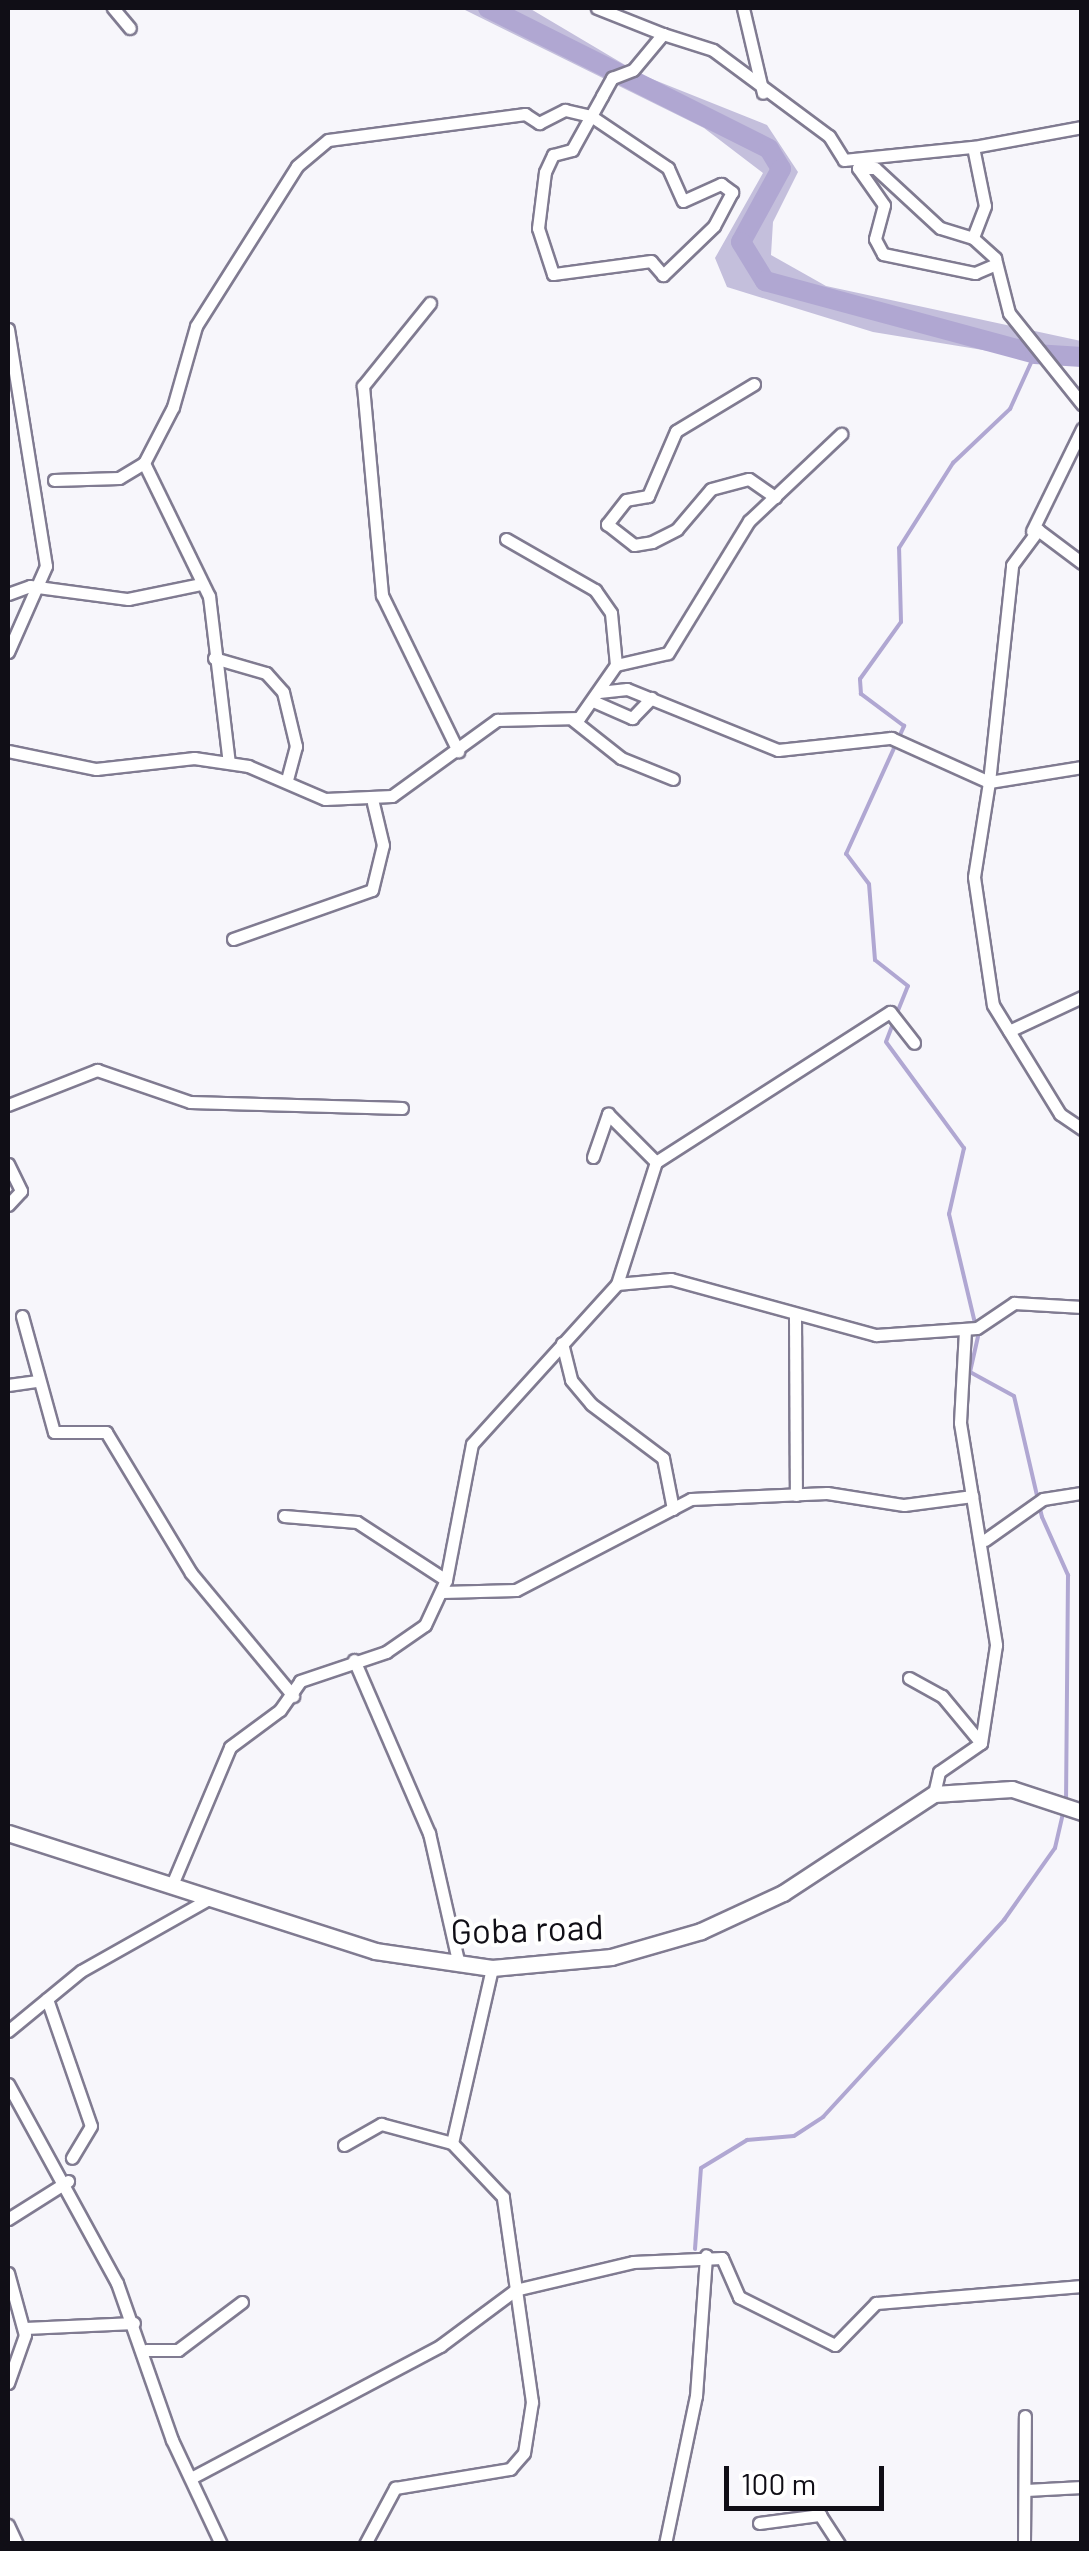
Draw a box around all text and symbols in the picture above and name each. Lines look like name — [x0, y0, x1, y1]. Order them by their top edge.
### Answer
street label: Goba road — [450, 1904, 604, 1952]
scale bar — [729, 2446, 889, 2508]
text: 100 m — [741, 2465, 816, 2501]

